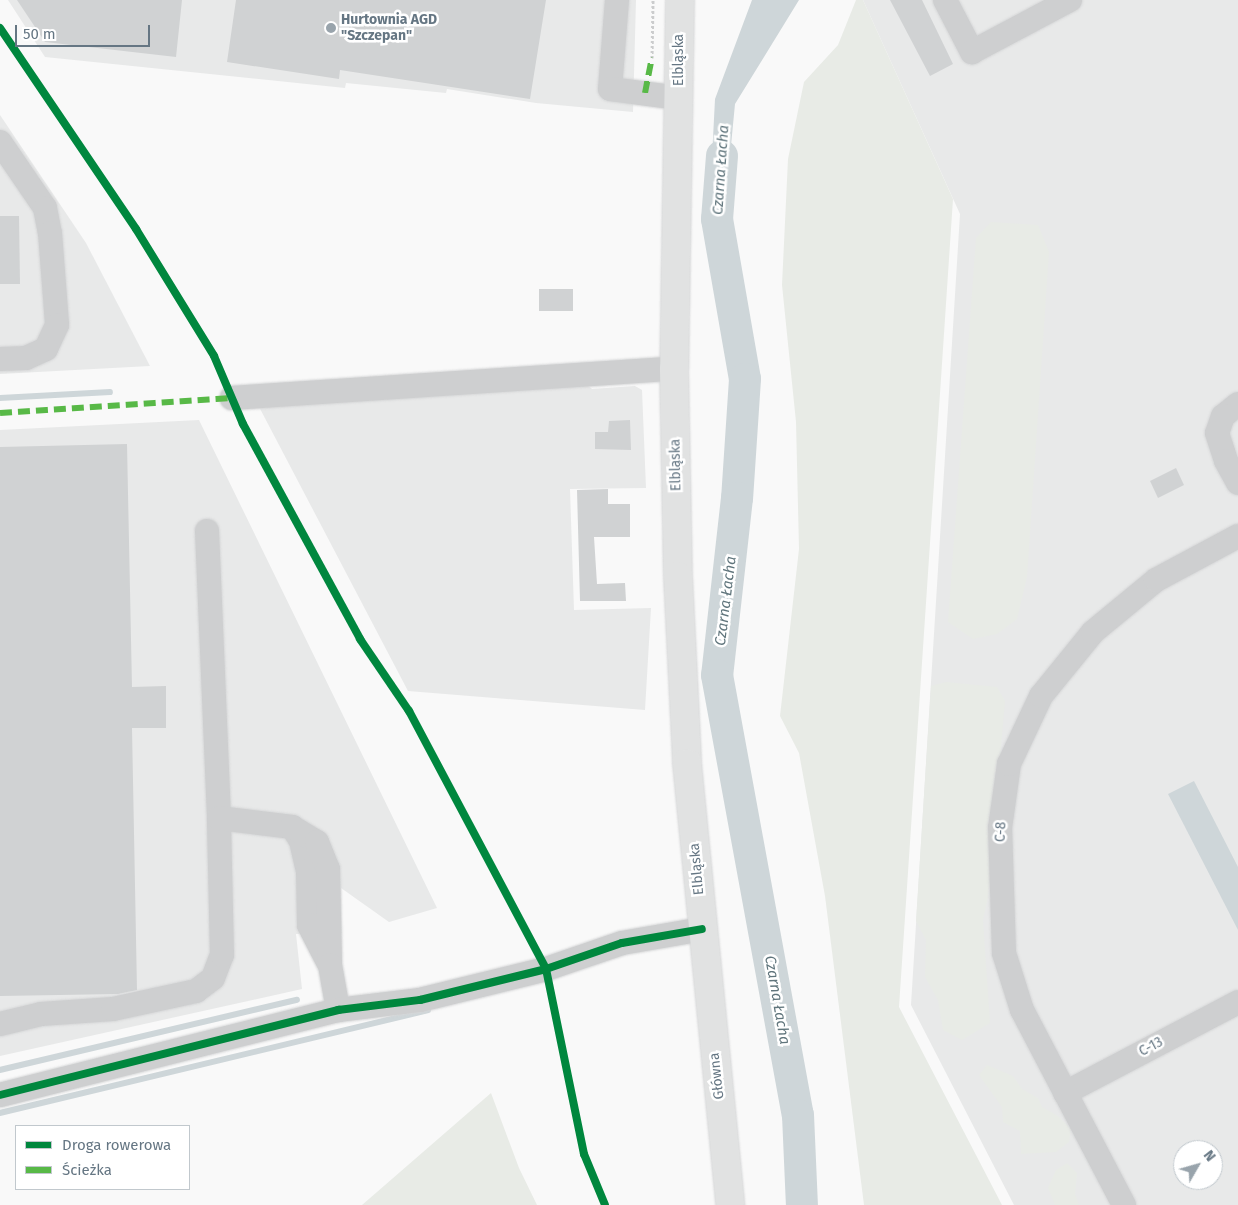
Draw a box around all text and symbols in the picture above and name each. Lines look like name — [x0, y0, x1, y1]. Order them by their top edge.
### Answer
place label: Hurtownia AGD "Szczepan" — [341, 12, 437, 44]
scale bar — [18, 15, 152, 47]
marker: Hurtownia AGD "Szczepan" — [325, 22, 337, 34]
text: 50 m — [23, 25, 56, 43]
street label: Elbląska — [671, 34, 687, 86]
water label: Czarna Łacha — [709, 124, 733, 216]
street label: Elbląska — [667, 439, 685, 491]
water label: Czarna Łacha — [712, 555, 740, 647]
street label: C-8 — [992, 821, 1010, 843]
street label: Elbląska — [686, 842, 708, 896]
water label: Czarna Łacha — [760, 954, 794, 1046]
street label: C-13 — [1136, 1034, 1166, 1060]
street label: Główna — [706, 1052, 728, 1100]
legend — [15, 1125, 190, 1190]
text: Droga rowerowa — [62, 1136, 171, 1154]
north arrow — [1173, 1140, 1223, 1190]
text: N — [1200, 1147, 1219, 1165]
text: Ścieżka — [62, 1161, 112, 1179]

